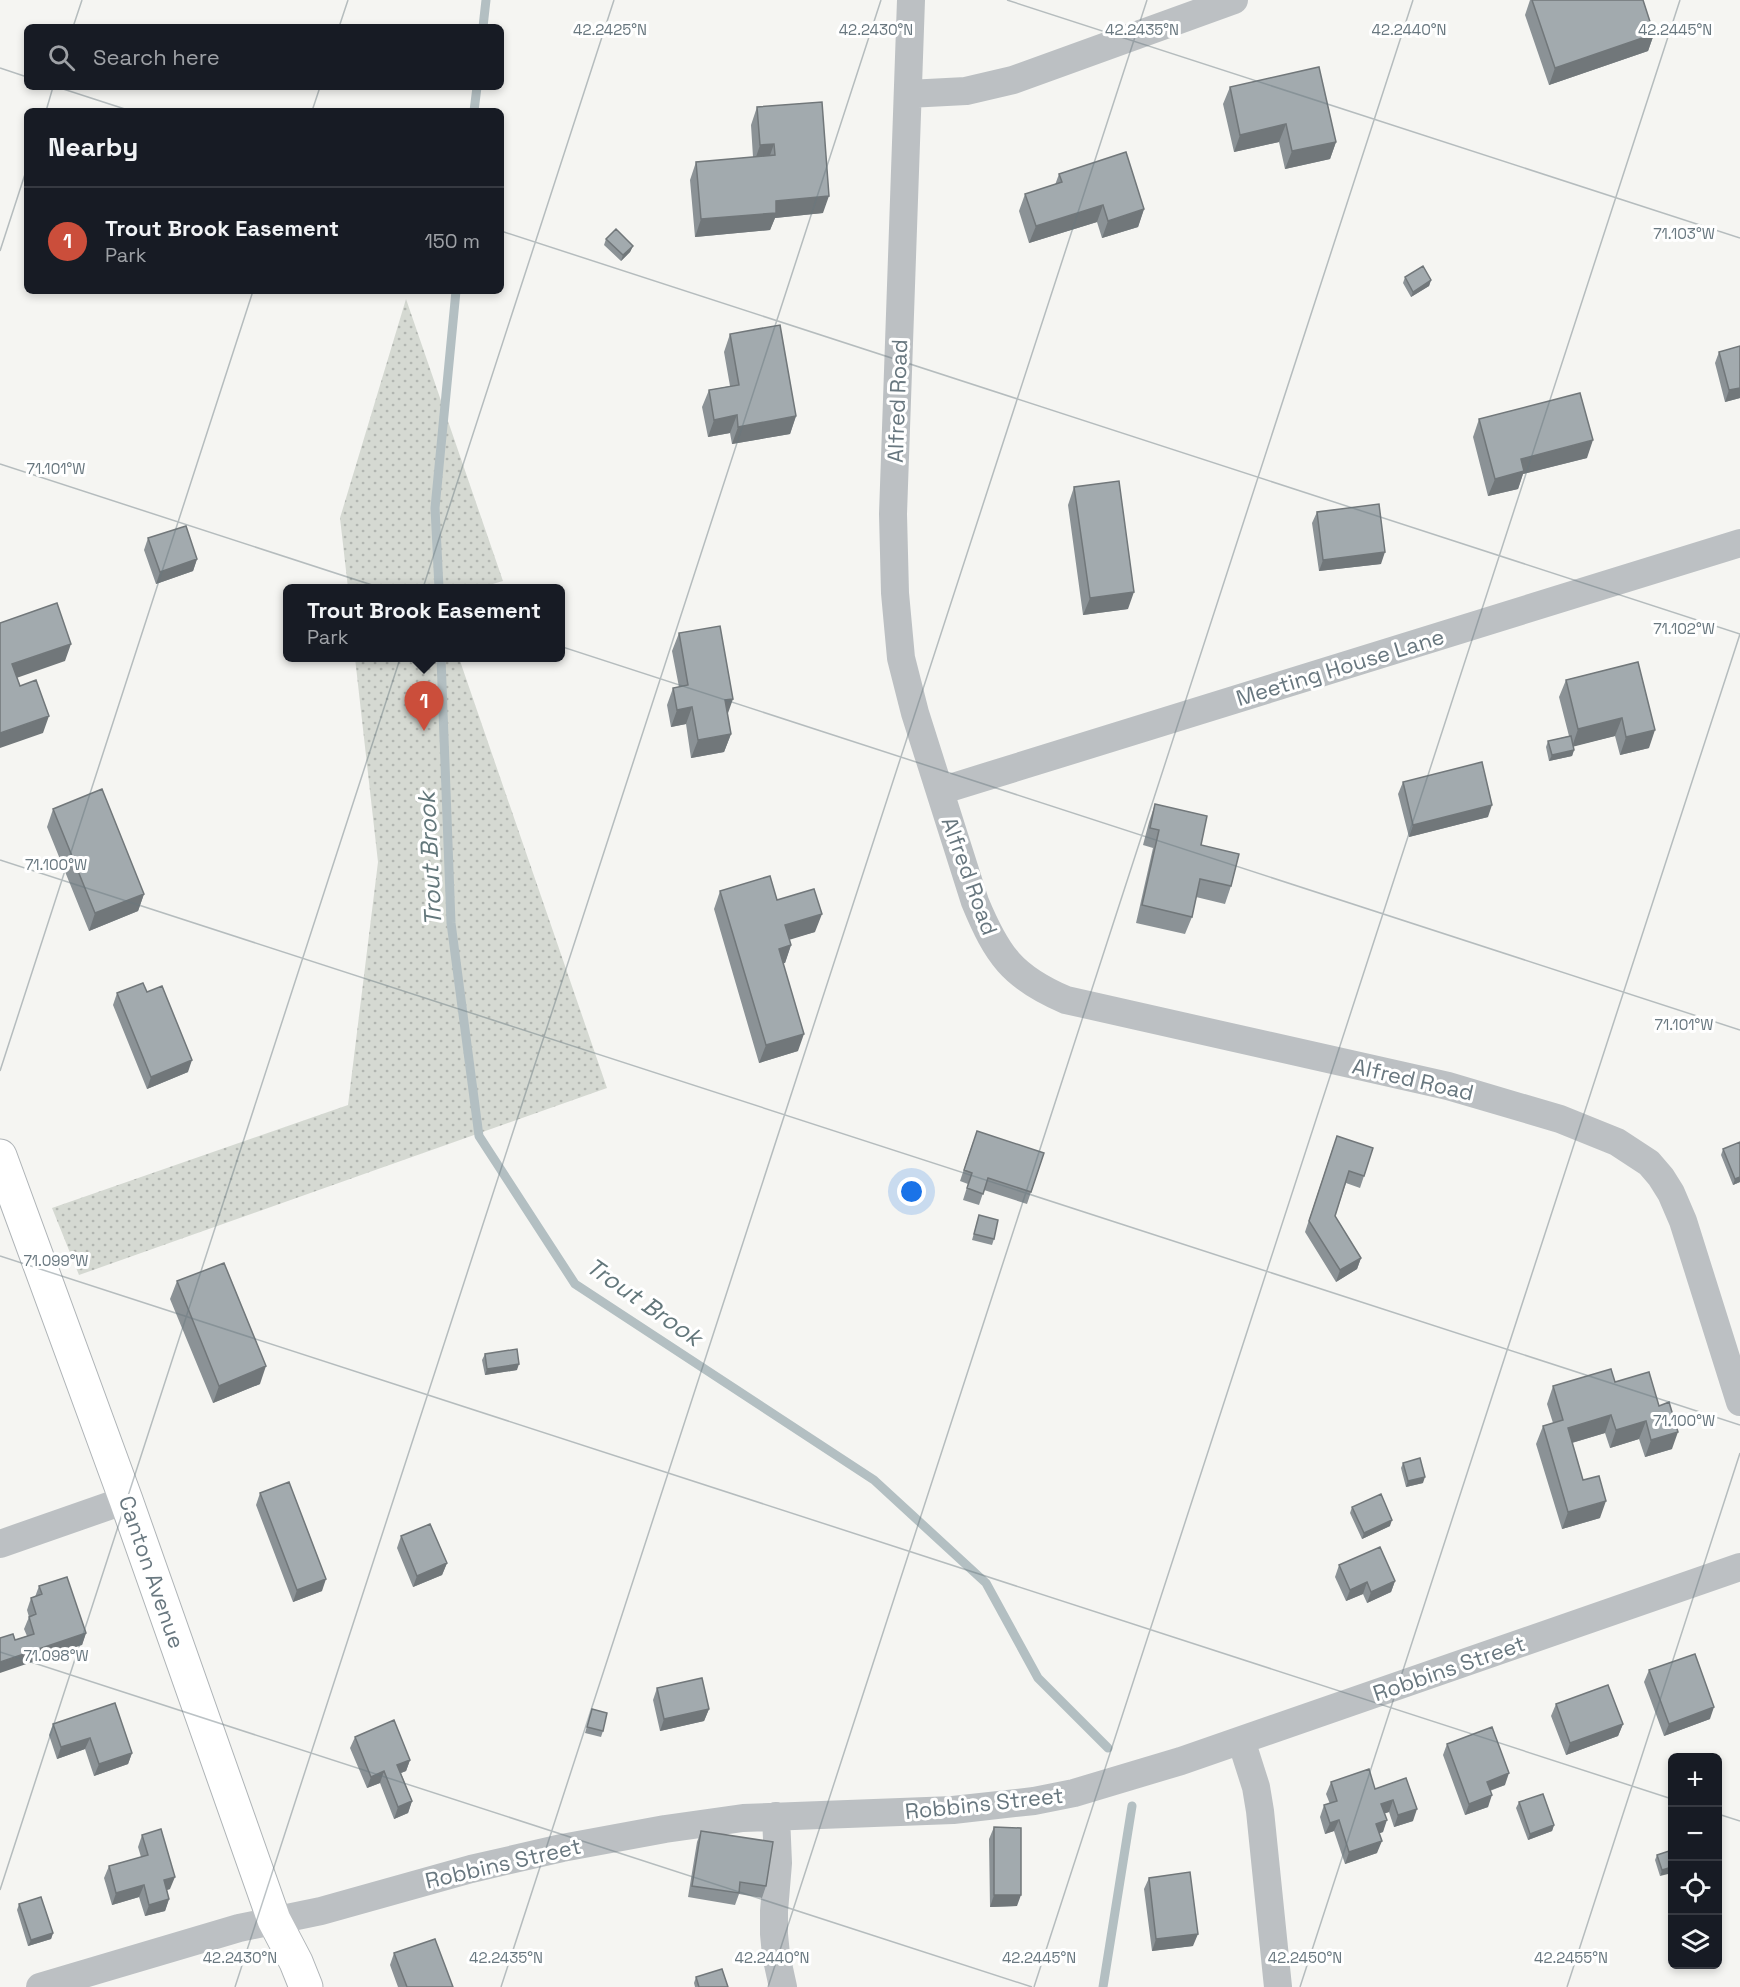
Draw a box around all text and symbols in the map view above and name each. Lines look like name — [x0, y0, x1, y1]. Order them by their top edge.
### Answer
text: 42.2425°N — [573, 20, 647, 39]
text: 42.2430°N — [839, 20, 913, 39]
text: 42.2435°N — [1105, 20, 1179, 39]
text: 42.2440°N — [1372, 20, 1446, 39]
text: 42.2445°N — [1638, 20, 1712, 39]
search box — [24, 24, 504, 90]
icon: search — [45, 41, 78, 74]
text: Search here — [93, 43, 220, 71]
text: Nearby — [48, 130, 138, 164]
text: Trout Brook Easement — [105, 214, 339, 242]
text: 71.103°W — [1653, 224, 1715, 243]
text: 1 — [63, 228, 72, 254]
text: 150 m — [425, 228, 480, 254]
text: Park — [105, 242, 147, 268]
street label: Alfred Road — [881, 339, 913, 463]
text: 71.101°W — [27, 459, 85, 478]
popup — [283, 584, 565, 662]
text: Trout Brook Easement — [307, 596, 541, 624]
text: 71.102°W — [1653, 619, 1715, 638]
street label: Meeting House Lane — [1232, 622, 1448, 712]
text: Park — [307, 624, 349, 650]
pin: 1 — [404, 682, 444, 731]
water label: Trout Brook — [410, 788, 449, 927]
street label: Alfred Road — [936, 813, 1004, 939]
text: 71.100°W — [25, 855, 87, 874]
text: 71.101°W — [1655, 1015, 1713, 1034]
street label: Alfred Road — [1350, 1051, 1476, 1107]
your location — [897, 1177, 926, 1206]
water label: Trout Brook — [580, 1250, 711, 1355]
text: 71.099°W — [24, 1251, 88, 1270]
text: 71.100°W — [1653, 1411, 1715, 1430]
street label: Canton Avenue — [113, 1492, 191, 1652]
street label: Robbins Street — [1369, 1629, 1529, 1707]
text: 71.098°W — [23, 1646, 89, 1665]
map controls — [1668, 1753, 1722, 1969]
button: + — [1668, 1753, 1722, 1807]
street label: Robbins Street — [903, 1781, 1065, 1825]
button: − — [1668, 1807, 1722, 1861]
street label: Robbins Street — [422, 1831, 584, 1895]
button: locate — [1668, 1861, 1722, 1915]
button: layers — [1668, 1915, 1722, 1969]
text: 42.2430°N — [203, 1948, 277, 1967]
text: 42.2435°N — [469, 1948, 543, 1967]
text: 42.2440°N — [735, 1948, 809, 1967]
text: 42.2445°N — [1002, 1948, 1076, 1967]
text: 42.2450°N — [1268, 1948, 1342, 1967]
text: 42.2455°N — [1534, 1948, 1608, 1967]

